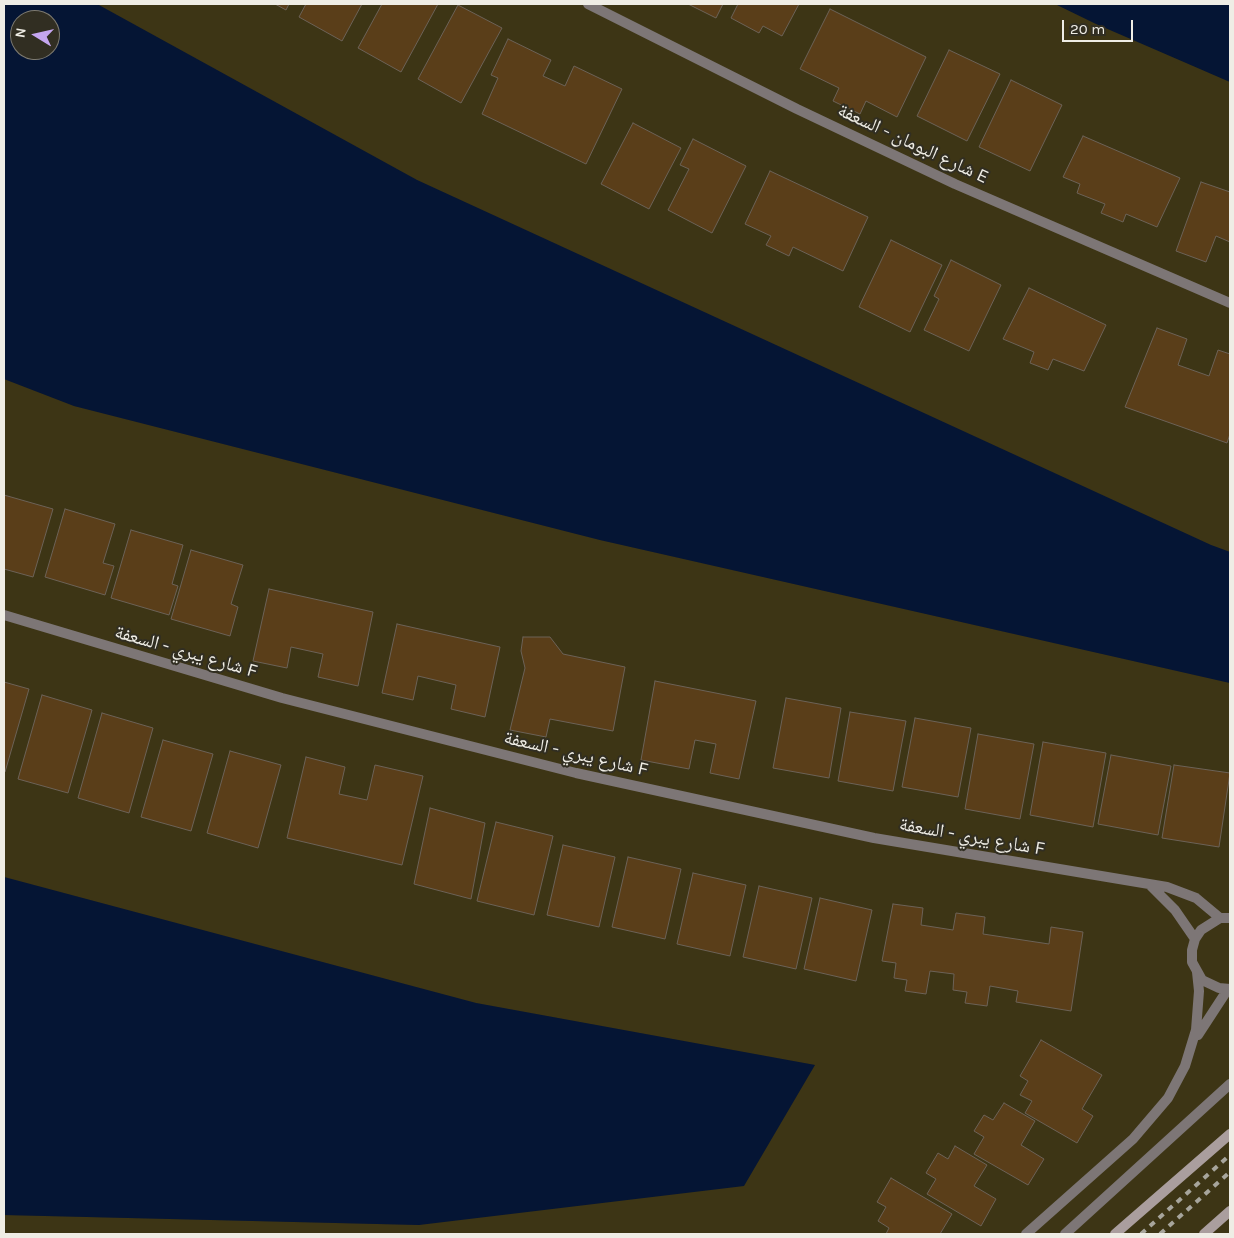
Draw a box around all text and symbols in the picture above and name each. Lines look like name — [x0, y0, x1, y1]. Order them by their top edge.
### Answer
north arrow — [10, 10, 60, 60]
scale bar — [1064, 10, 1135, 42]
text: 20 m — [1070, 20, 1105, 38]
text: N — [11, 26, 30, 39]
street label: شارع البومان - السعفة E — [834, 99, 992, 189]
street label: شارع يبري - السعفة F — [112, 621, 260, 683]
street label: شارع يبري - السعفة F — [502, 726, 650, 782]
street label: شارع يبري - السعفة F — [898, 813, 1046, 861]

